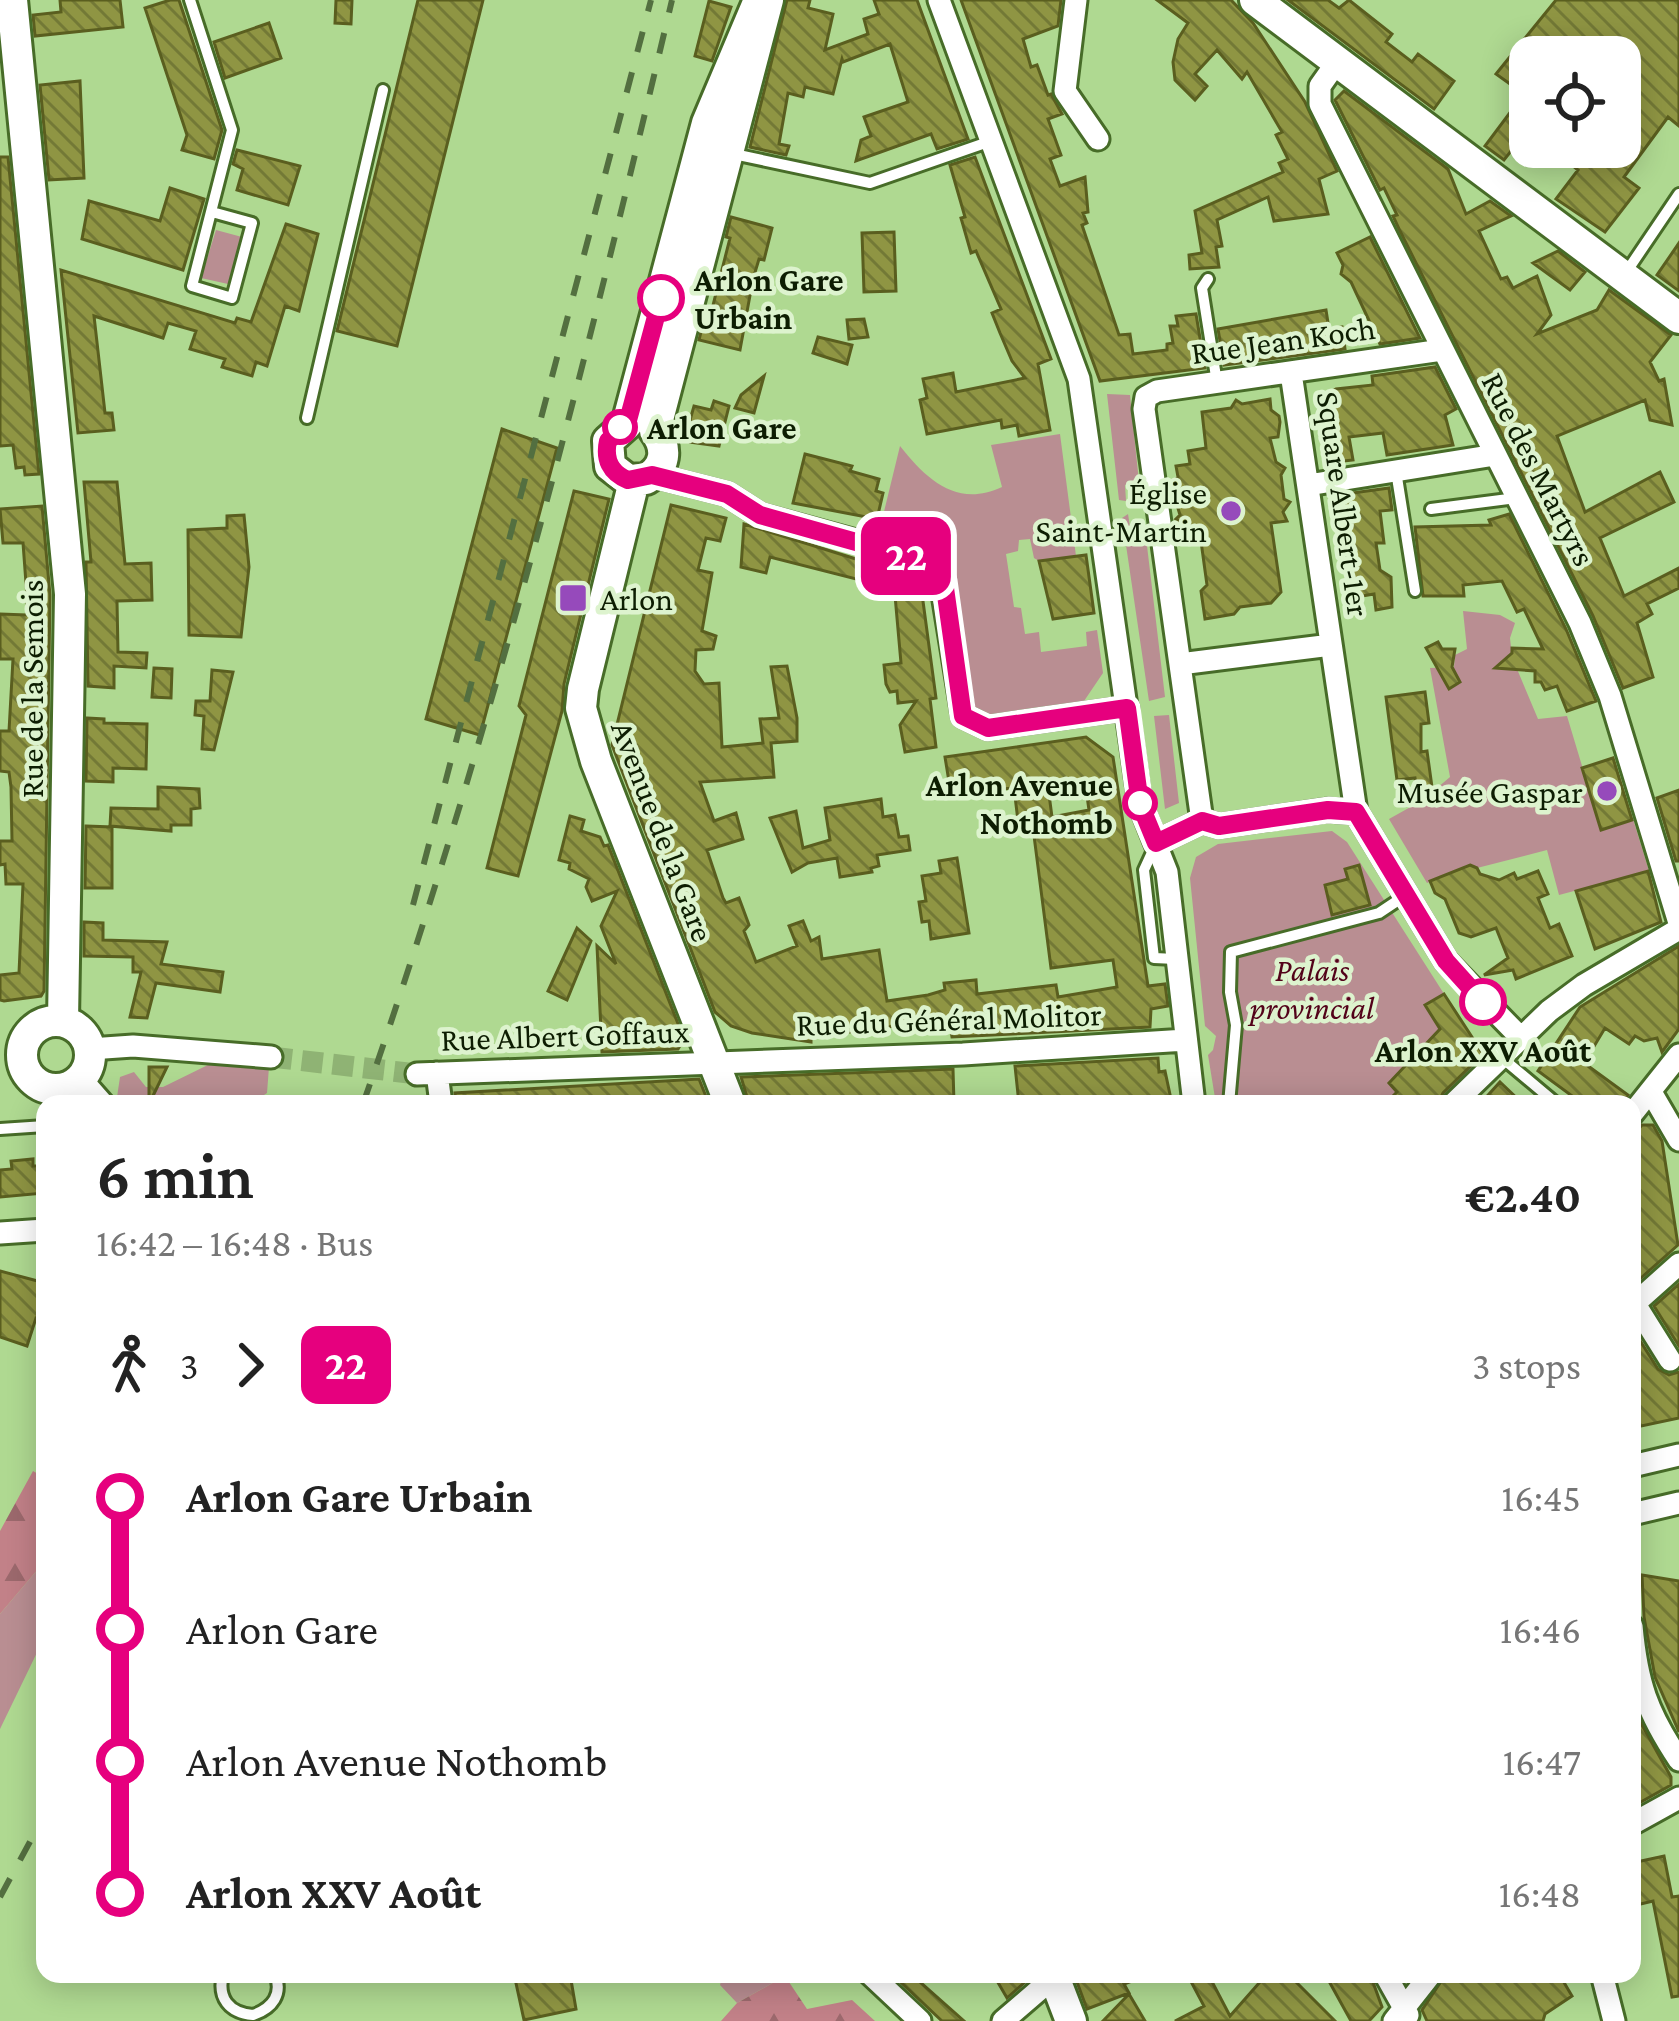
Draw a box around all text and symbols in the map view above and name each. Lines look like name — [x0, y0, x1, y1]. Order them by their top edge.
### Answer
map controls — [1509, 36, 1641, 168]
button: locate — [1509, 36, 1641, 168]
place label: Arlon Gare Urbain — [693, 261, 844, 336]
marker: Arlon Gare Urbain — [639, 276, 683, 320]
street label: Rue Jean Koch — [1188, 309, 1378, 371]
street label: Rue des Martyrs — [1474, 366, 1604, 572]
street label: Square Albert-1er — [1310, 389, 1378, 619]
place label: Arlon Gare — [646, 409, 797, 446]
marker: Arlon Gare — [604, 411, 636, 443]
place label: Église Saint-Martin — [1035, 474, 1207, 549]
marker: Église Saint-Martin — [1218, 498, 1244, 524]
line badge: 22 — [852, 517, 960, 595]
text: 22 — [885, 532, 927, 579]
street label: Rue de la Semois — [13, 580, 50, 798]
place label: Arlon — [600, 580, 673, 617]
marker: Arlon — [557, 582, 589, 614]
street label: Avenue de la Gare — [604, 715, 722, 947]
place label: Arlon Avenue Nothomb — [925, 766, 1113, 841]
place label: Musée Gaspar — [1397, 773, 1583, 810]
marker: Musée Gaspar — [1594, 778, 1620, 804]
marker: Arlon Avenue Nothomb — [1124, 787, 1156, 819]
park label: Palais provincial — [1247, 951, 1375, 1026]
marker: Arlon XXV Août — [1461, 980, 1505, 1024]
street label: Rue du Général Molitor — [796, 995, 1103, 1043]
street label: Rue Albert Goffaux — [440, 1012, 690, 1058]
place label: Arlon XXV Août — [1374, 1032, 1592, 1069]
text: 6 min — [96, 1139, 254, 1212]
text: €2.40 — [1465, 1172, 1581, 1222]
text: 16:42 – 16:48 · Bus — [96, 1221, 373, 1264]
icon: walk — [96, 1332, 162, 1398]
icon: forward — [217, 1332, 283, 1398]
text: 22 — [325, 1341, 367, 1388]
text: 3 — [180, 1344, 199, 1387]
text: 3 stops — [1472, 1344, 1581, 1387]
text: Arlon Gare Urbain — [186, 1472, 532, 1522]
text: 16:45 — [1501, 1476, 1581, 1519]
text: Arlon Gare — [186, 1604, 378, 1654]
text: 16:46 — [1500, 1608, 1581, 1651]
text: Arlon Avenue Nothomb — [186, 1736, 607, 1786]
text: 16:47 — [1502, 1740, 1581, 1783]
text: Arlon XXV Août — [186, 1868, 481, 1918]
text: 16:48 — [1498, 1872, 1581, 1915]

